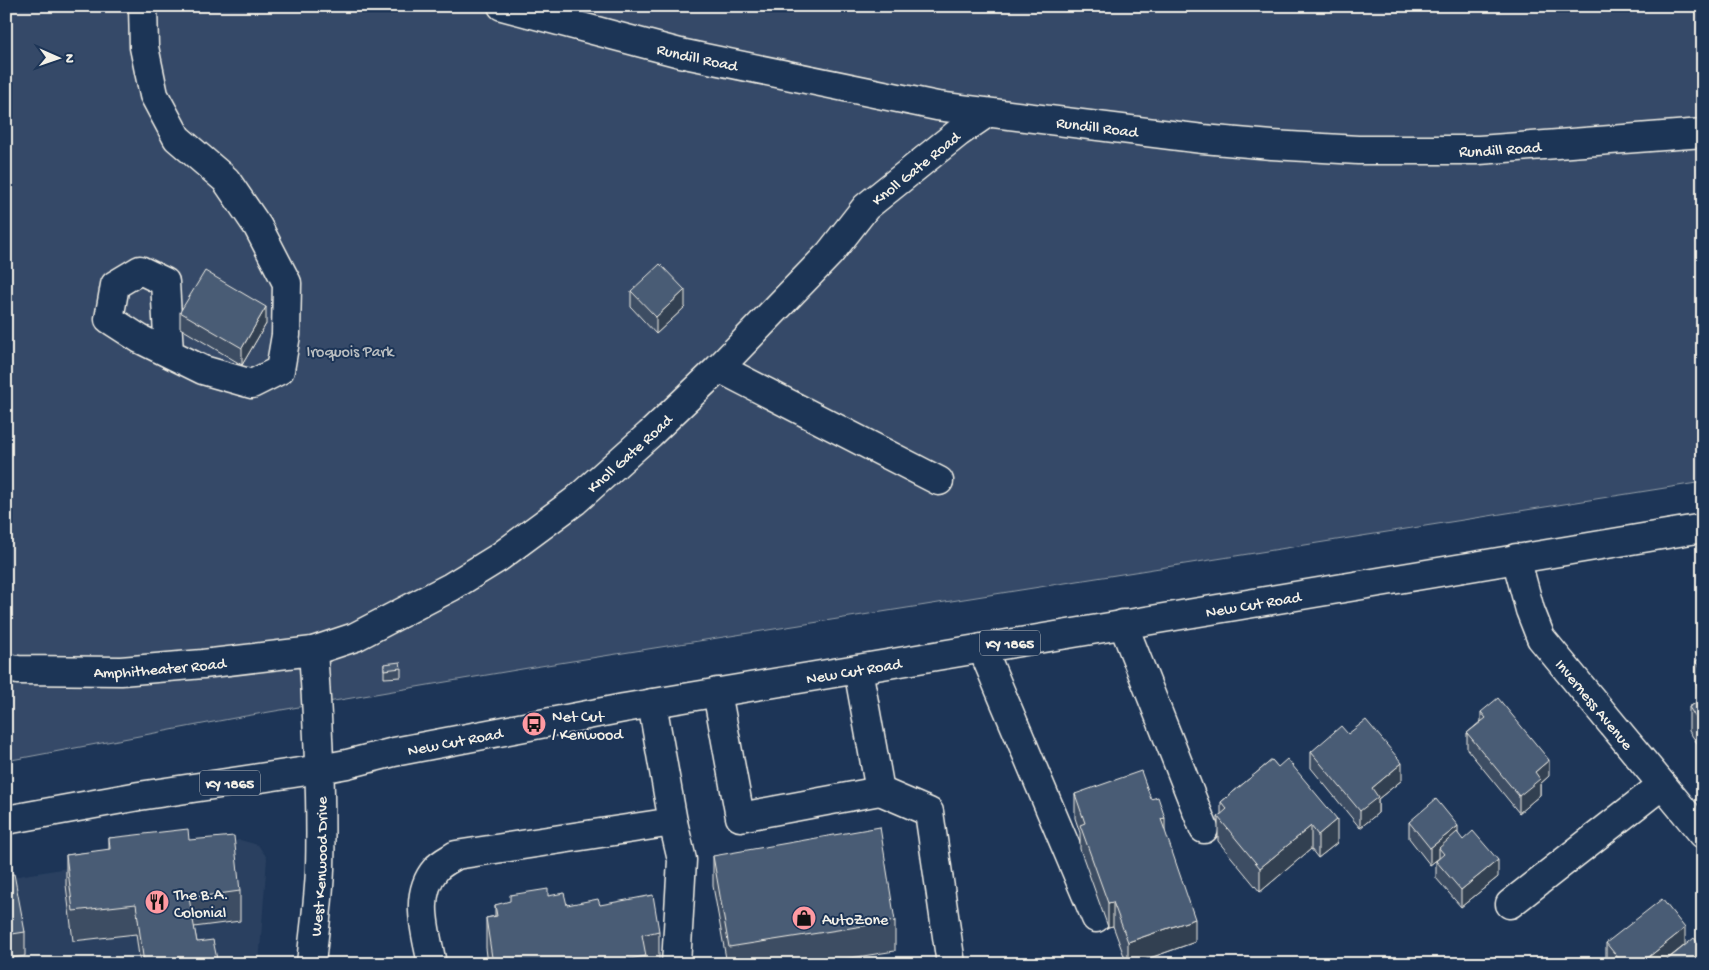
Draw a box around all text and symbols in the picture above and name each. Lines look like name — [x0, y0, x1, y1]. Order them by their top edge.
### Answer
north arrow — [32, 32, 82, 82]
street label: Rundill Road — [654, 41, 741, 78]
text: N — [60, 54, 77, 63]
street label: Rundill Road — [1055, 115, 1140, 144]
street label: Knoll Gate Road — [869, 128, 967, 212]
street label: Rundill Road — [1459, 139, 1544, 163]
park label: Iroquois Park — [307, 344, 395, 363]
street label: Knoll Gate Road — [585, 411, 679, 499]
street label: New Cut Road — [1204, 589, 1304, 624]
road number: KY 1865 — [980, 630, 1040, 656]
street label: Amphitheater Road — [94, 655, 229, 684]
street label: New Cut Road — [805, 656, 905, 690]
street label: Inverness Avenue — [1549, 657, 1636, 756]
place label: Net Cut / Kenwood — [552, 709, 624, 746]
bus stop icon: Net Cut / Kenwood — [521, 711, 547, 737]
street label: New Cut Road — [406, 725, 506, 762]
road number: KY 1865 — [200, 770, 260, 796]
street label: West Kenwood Drive — [308, 796, 334, 938]
place label: The B.A. Colonial — [173, 887, 228, 924]
restaurant icon: The B.A. Colonial — [144, 889, 170, 915]
shop icon: AutoZone — [791, 905, 817, 931]
place label: AutoZone — [822, 912, 889, 931]

